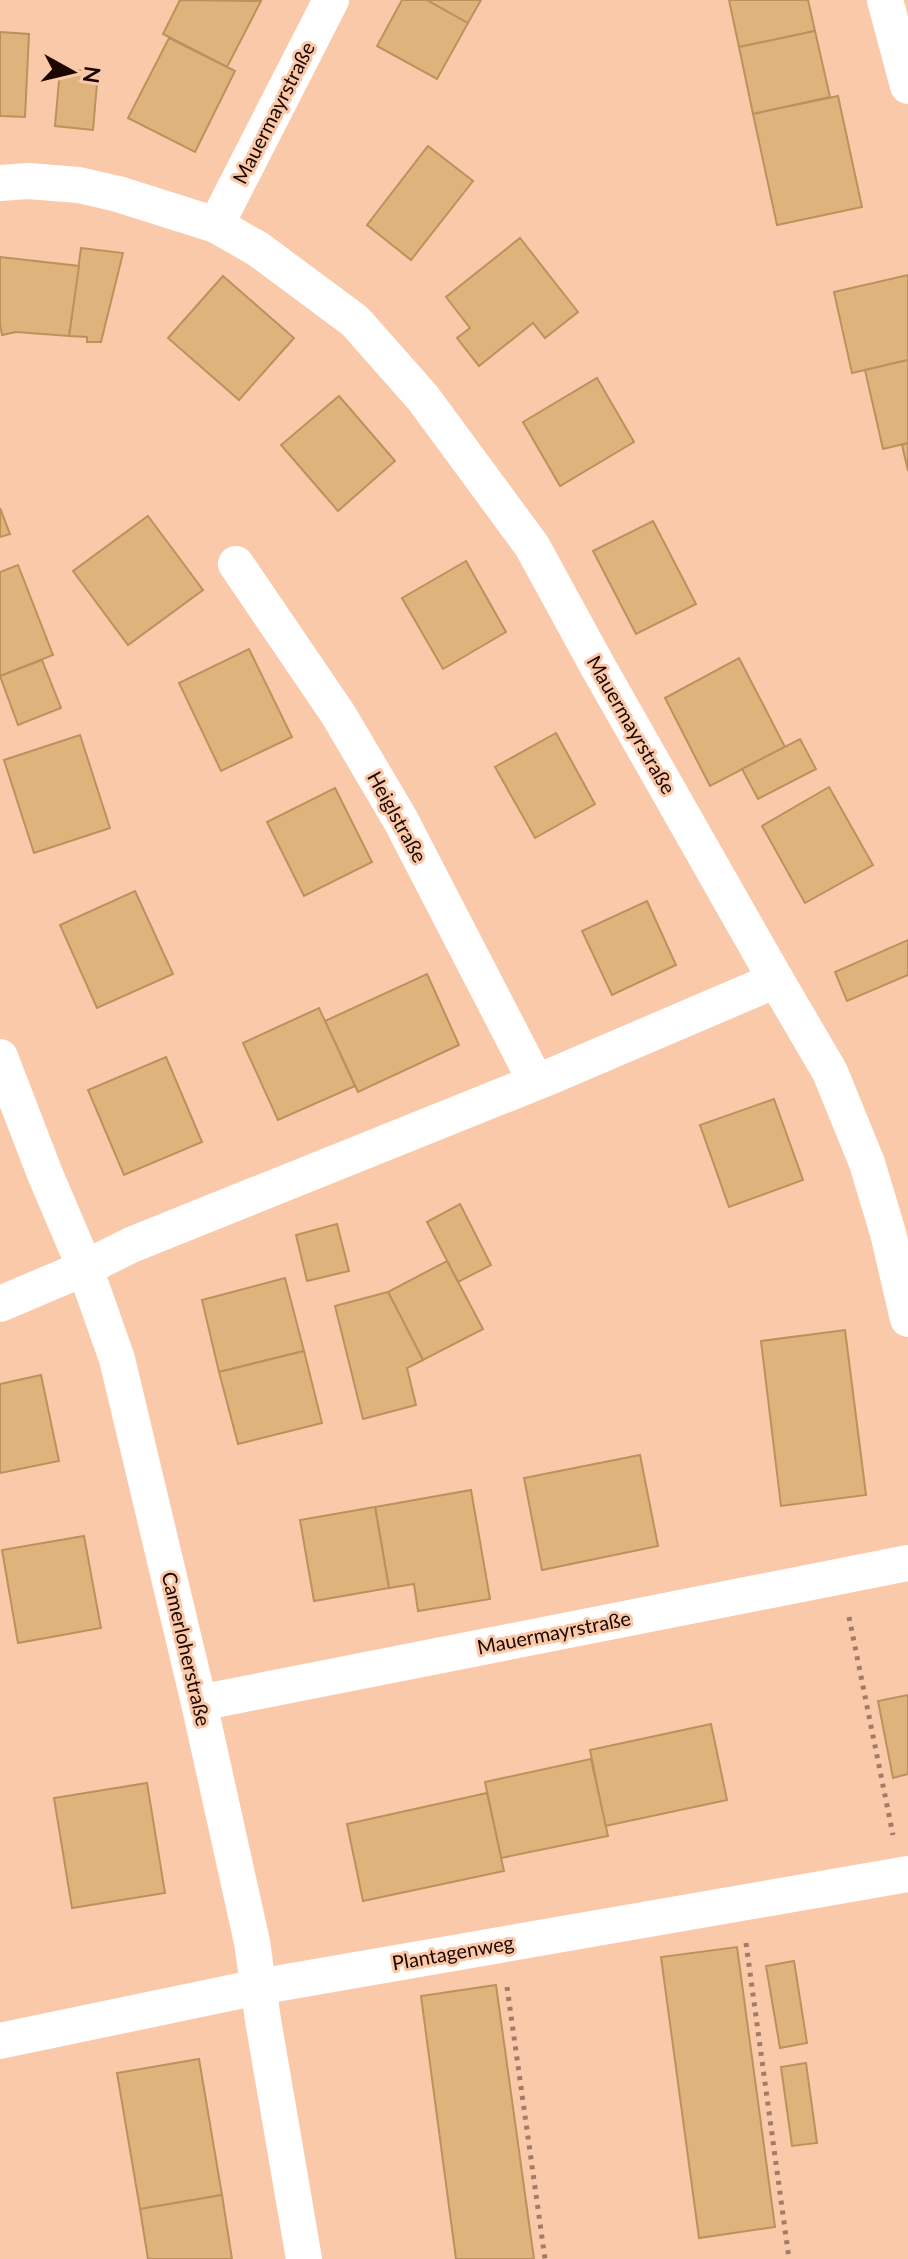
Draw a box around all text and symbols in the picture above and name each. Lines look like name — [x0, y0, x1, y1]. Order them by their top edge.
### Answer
north arrow — [32, 32, 112, 112]
street label: Mauermayrstraße — [227, 38, 319, 187]
text: N — [78, 65, 107, 85]
street label: Mauermayrstraße — [582, 651, 681, 798]
street label: Heiglstraße — [363, 767, 433, 866]
street label: Camerloherstraße — [158, 1569, 216, 1728]
street label: Mauermayrstraße — [475, 1605, 633, 1659]
street label: Plantagenweg — [390, 1930, 516, 1975]

